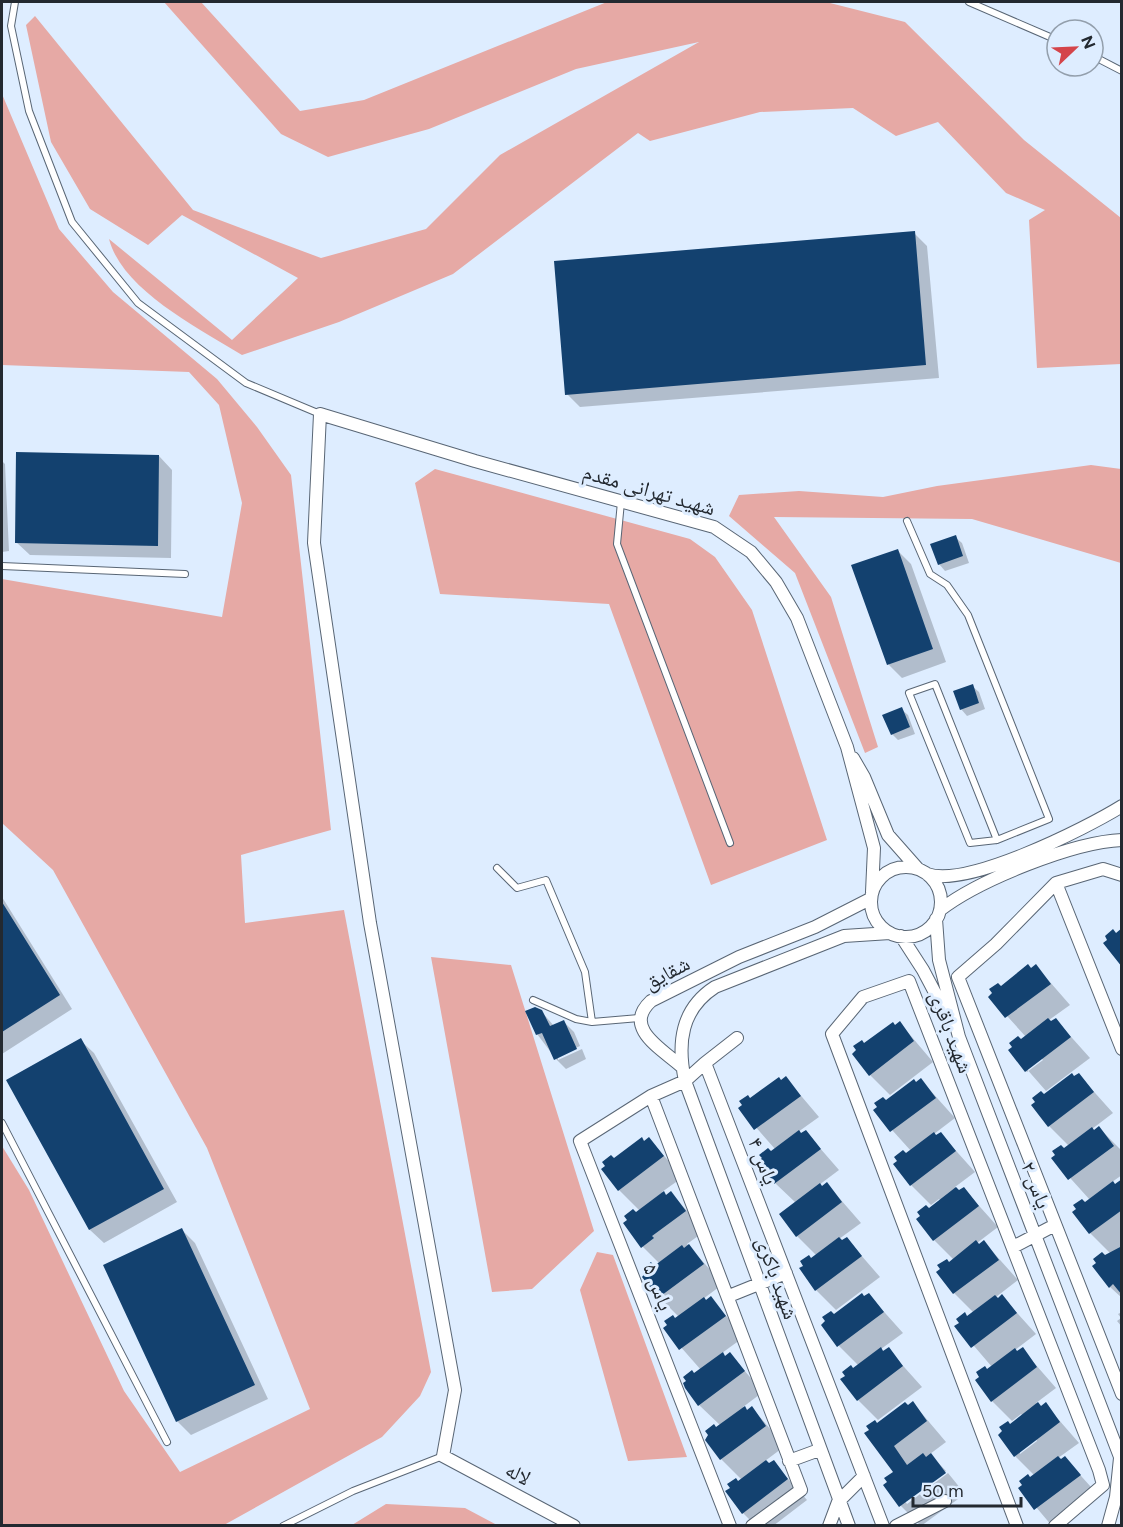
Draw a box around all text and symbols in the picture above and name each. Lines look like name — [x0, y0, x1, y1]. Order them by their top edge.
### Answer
north arrow — [1045, 18, 1105, 78]
text: N — [1077, 33, 1100, 52]
street label: شهید تهرانی مقدم — [580, 459, 718, 522]
street label: شقایق — [640, 950, 694, 996]
street label: شهید باقری — [924, 987, 979, 1076]
street label: یاس ۴ — [742, 1134, 784, 1188]
street label: یاس ۲ — [1015, 1158, 1057, 1212]
street label: شهید باکری — [751, 1233, 804, 1322]
street label: یاس ۵ — [637, 1260, 679, 1314]
street label: لاله — [501, 1457, 535, 1490]
scale bar — [913, 1470, 1021, 1508]
text: 50 m — [922, 1480, 964, 1502]

